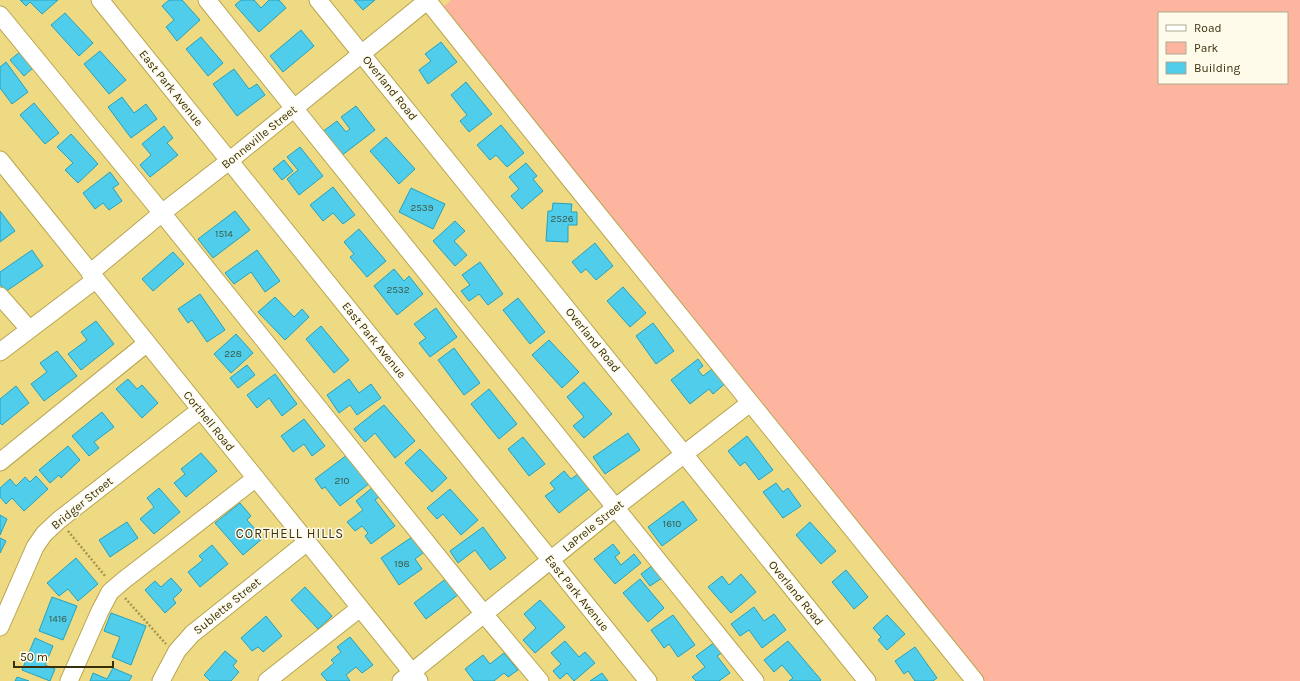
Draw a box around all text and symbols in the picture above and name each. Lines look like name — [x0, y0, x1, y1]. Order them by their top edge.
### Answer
legend — [1158, 12, 1288, 84]
text: Road — [1194, 21, 1222, 35]
text: Park — [1194, 41, 1219, 55]
street label: East Park Avenue — [136, 47, 206, 129]
street label: Overland Road — [360, 53, 420, 123]
text: Building — [1194, 61, 1241, 75]
street label: Bonneville Street — [218, 102, 300, 172]
house number: 2539 — [410, 202, 434, 214]
house number: 2526 — [551, 213, 574, 225]
house number: 1514 — [215, 228, 233, 240]
house number: 2532 — [386, 284, 410, 296]
street label: East Park Avenue — [339, 299, 409, 381]
street label: Overland Road — [563, 305, 623, 375]
house number: 228 — [224, 348, 242, 360]
street label: Corthell Road — [180, 388, 238, 454]
street label: Bridger Street — [48, 473, 116, 532]
house number: 210 — [334, 475, 350, 487]
street label: LaPrele Street — [560, 497, 627, 555]
house number: 1610 — [663, 518, 681, 530]
district label: CORTHELL HILLS — [236, 526, 344, 541]
street label: East Park Avenue — [542, 552, 612, 634]
house number: 198 — [394, 558, 410, 570]
street label: Overland Road — [766, 558, 826, 628]
street label: Sublette Street — [191, 574, 264, 637]
house number: 1416 — [49, 613, 67, 625]
scale bar — [14, 643, 113, 669]
text: 50 m — [20, 650, 48, 664]

